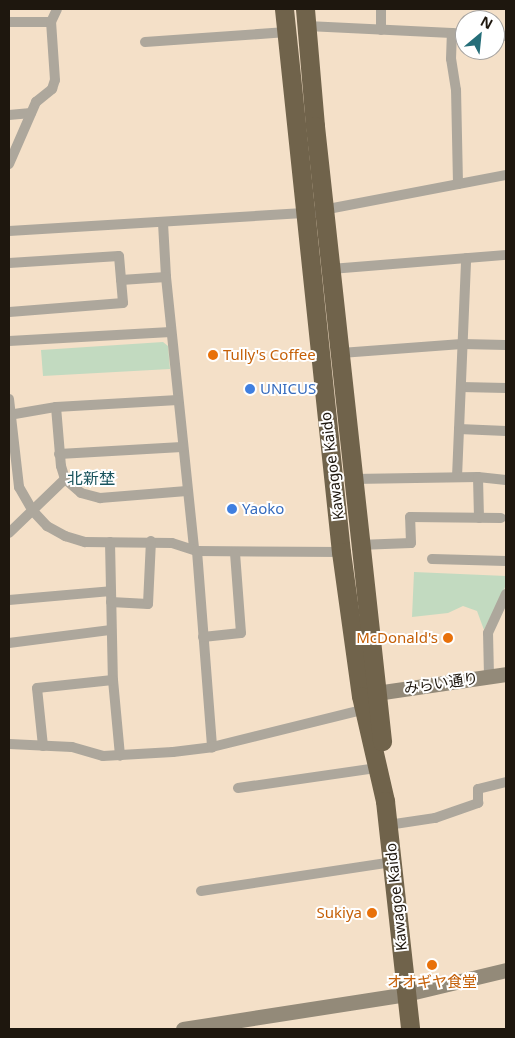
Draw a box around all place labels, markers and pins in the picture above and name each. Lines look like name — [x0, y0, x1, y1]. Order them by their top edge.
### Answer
place label: Tully's Coffee — [223, 346, 316, 364]
marker: Tully's Coffee — [207, 349, 219, 361]
place label: UNICUS — [260, 380, 316, 398]
marker: UNICUS — [244, 383, 256, 395]
place label: Yaoko — [242, 500, 284, 518]
marker: Yaoko — [226, 503, 238, 515]
place label: McDonald's — [356, 629, 438, 647]
marker: McDonald's — [442, 632, 454, 644]
place label: Sukiya — [317, 904, 362, 922]
marker: Sukiya — [366, 907, 378, 919]
marker: オオギヤ食堂 — [426, 959, 438, 971]
place label: オオギヤ食堂 — [387, 973, 477, 991]

